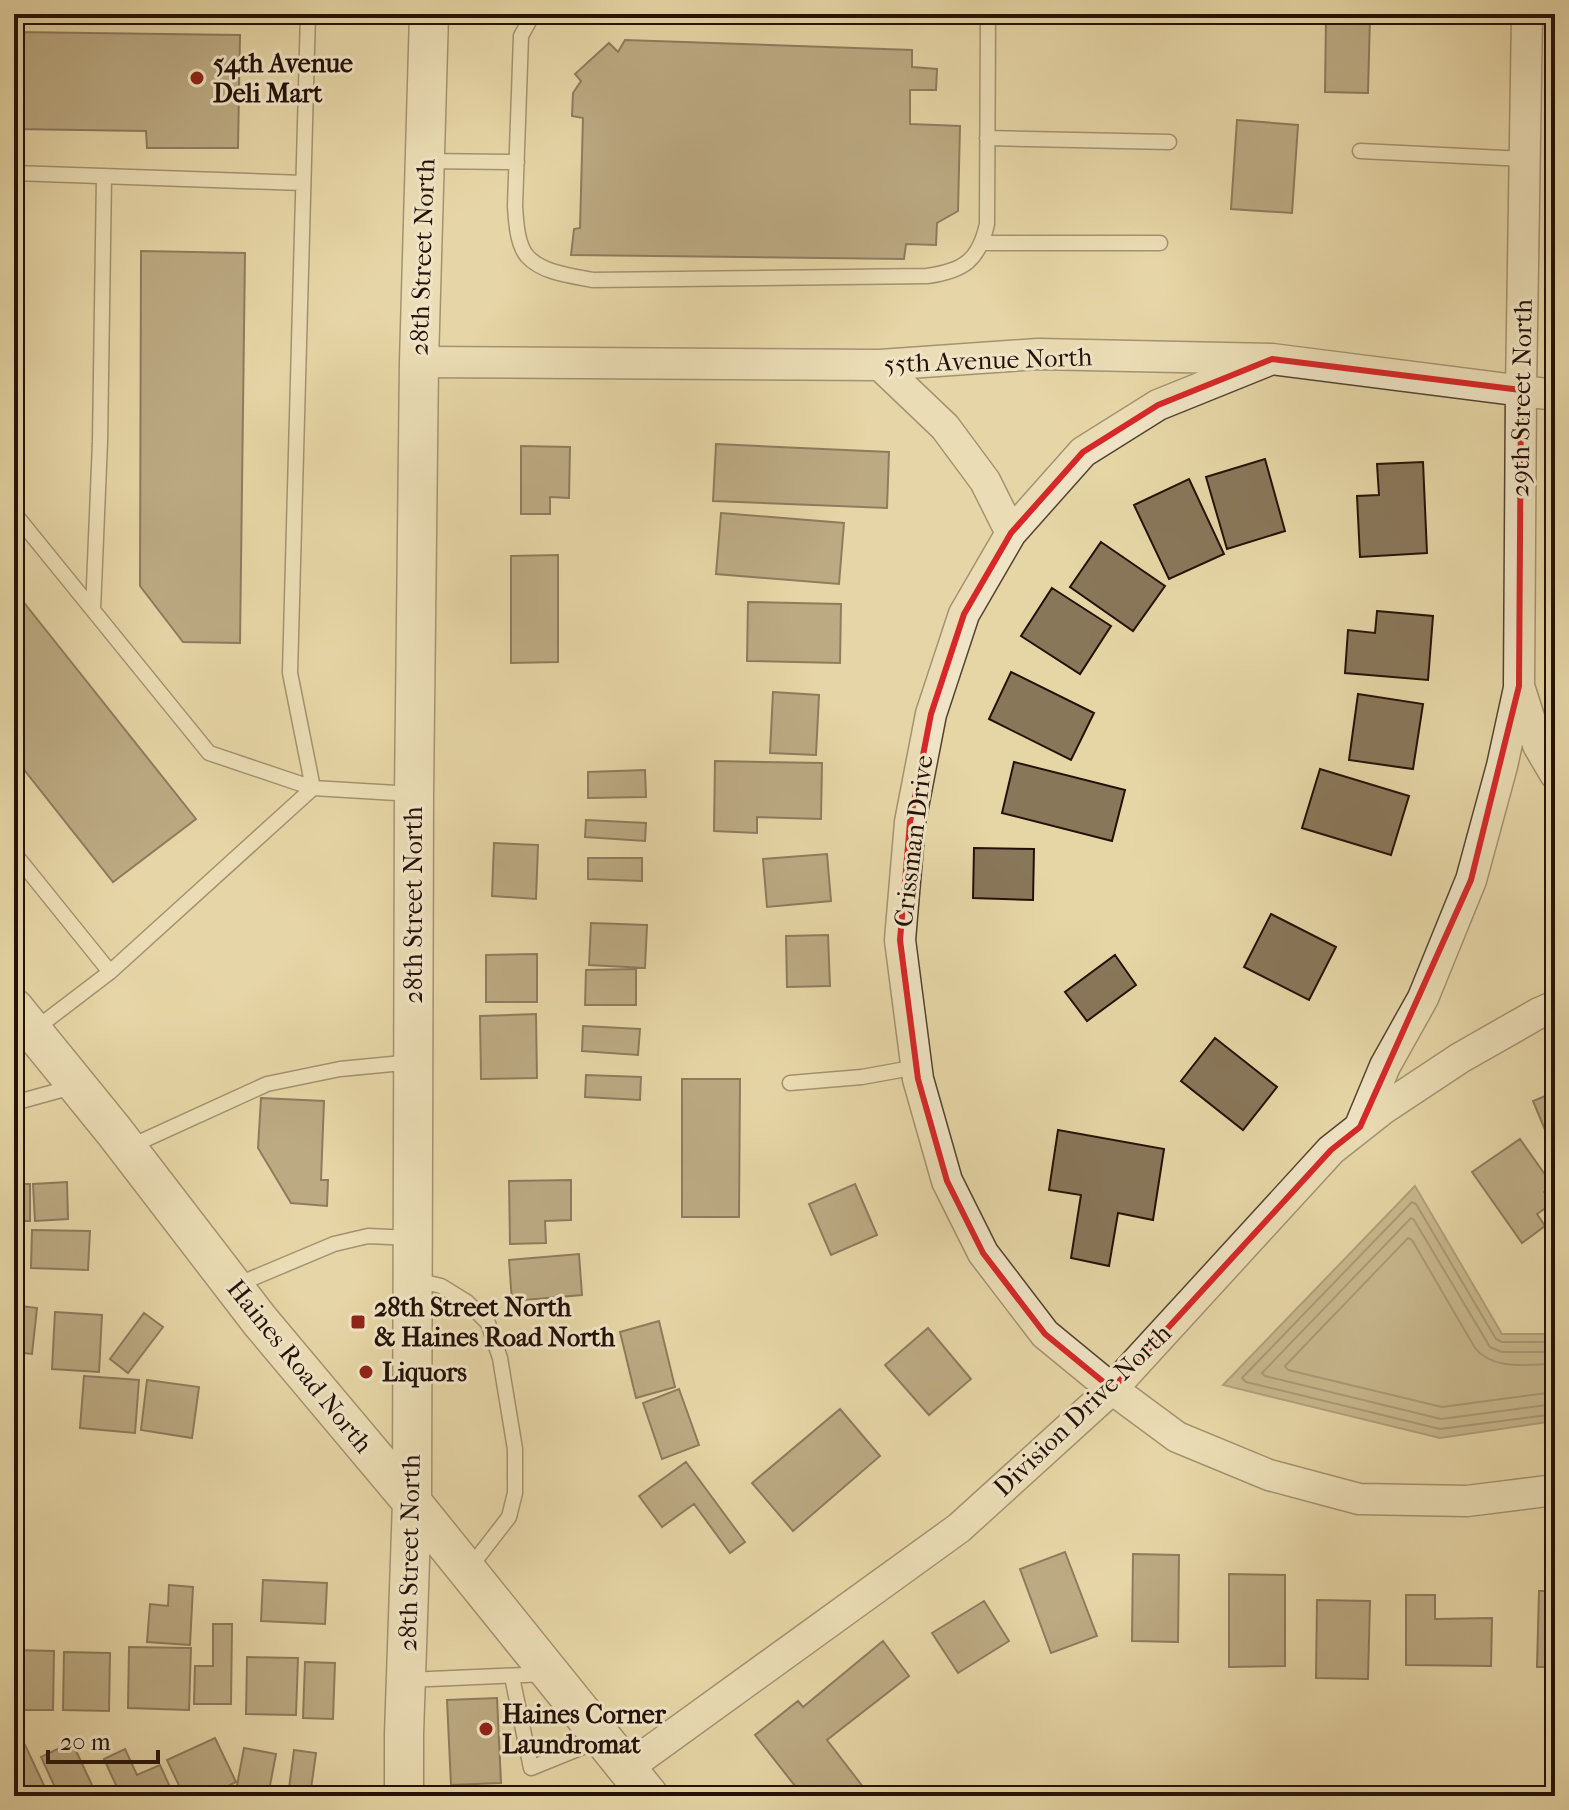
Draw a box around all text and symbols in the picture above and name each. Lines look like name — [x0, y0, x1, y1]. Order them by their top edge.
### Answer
place label: 54th Avenue Deli Mart — [213, 48, 353, 109]
marker: 54th Avenue Deli Mart — [188, 69, 206, 87]
street label: 28th Street North — [404, 157, 441, 356]
street label: 29th Street North — [1504, 298, 1539, 497]
street label: 55th Avenue North — [883, 341, 1093, 380]
street label: Crissman Drive — [888, 753, 939, 929]
street label: 28th Street North — [398, 806, 429, 1004]
street label: Haines Road North — [220, 1273, 379, 1460]
place label: 28th Street North & Haines Road North — [374, 1292, 615, 1353]
marker: 28th Street North & Haines Road North — [349, 1313, 367, 1331]
street label: Division Drive North — [987, 1317, 1178, 1503]
place label: Liquors — [382, 1357, 467, 1388]
marker: Liquors — [357, 1363, 375, 1381]
street label: 28th Street North — [392, 1454, 427, 1652]
place label: Haines Corner Laundromat — [502, 1699, 667, 1760]
scale bar — [48, 1714, 158, 1764]
marker: Haines Corner Laundromat — [477, 1720, 495, 1738]
text: 20 m — [60, 1728, 111, 1756]

